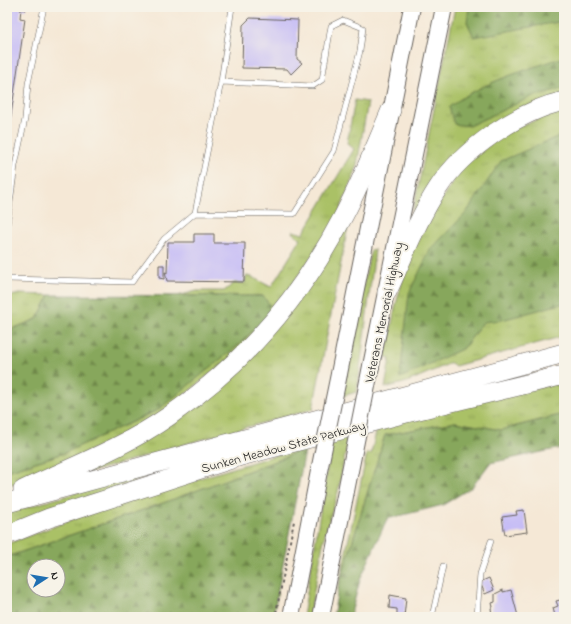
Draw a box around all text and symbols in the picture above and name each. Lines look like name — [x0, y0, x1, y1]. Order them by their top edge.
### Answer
street label: Veterans Memorial Highway — [360, 240, 410, 385]
street label: Sunken Meadow State Parkway — [199, 416, 368, 480]
north arrow — [26, 558, 66, 598]
text: N — [46, 571, 63, 581]

